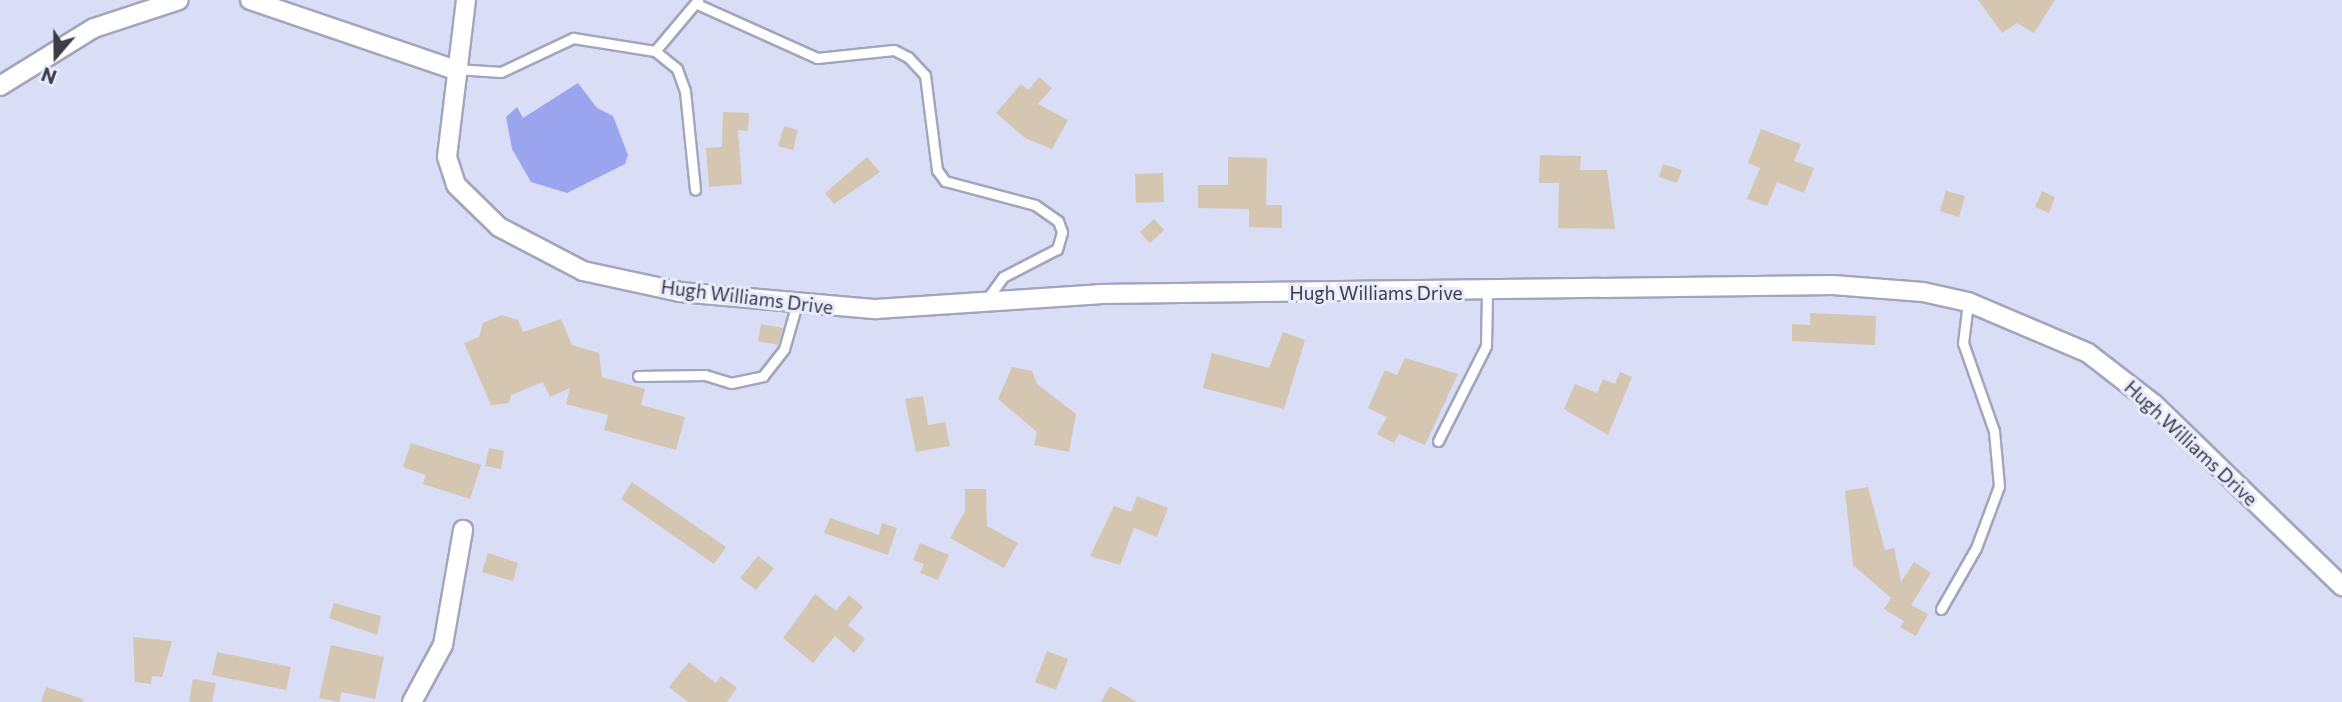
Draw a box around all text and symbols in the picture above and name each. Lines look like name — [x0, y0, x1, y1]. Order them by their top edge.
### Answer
north arrow — [21, 21, 91, 91]
text: N — [38, 63, 59, 89]
street label: Hugh Williams Drive — [660, 275, 834, 319]
street label: Hugh Williams Drive — [1289, 282, 1463, 304]
street label: Hugh Williams Drive — [2120, 376, 2262, 510]

